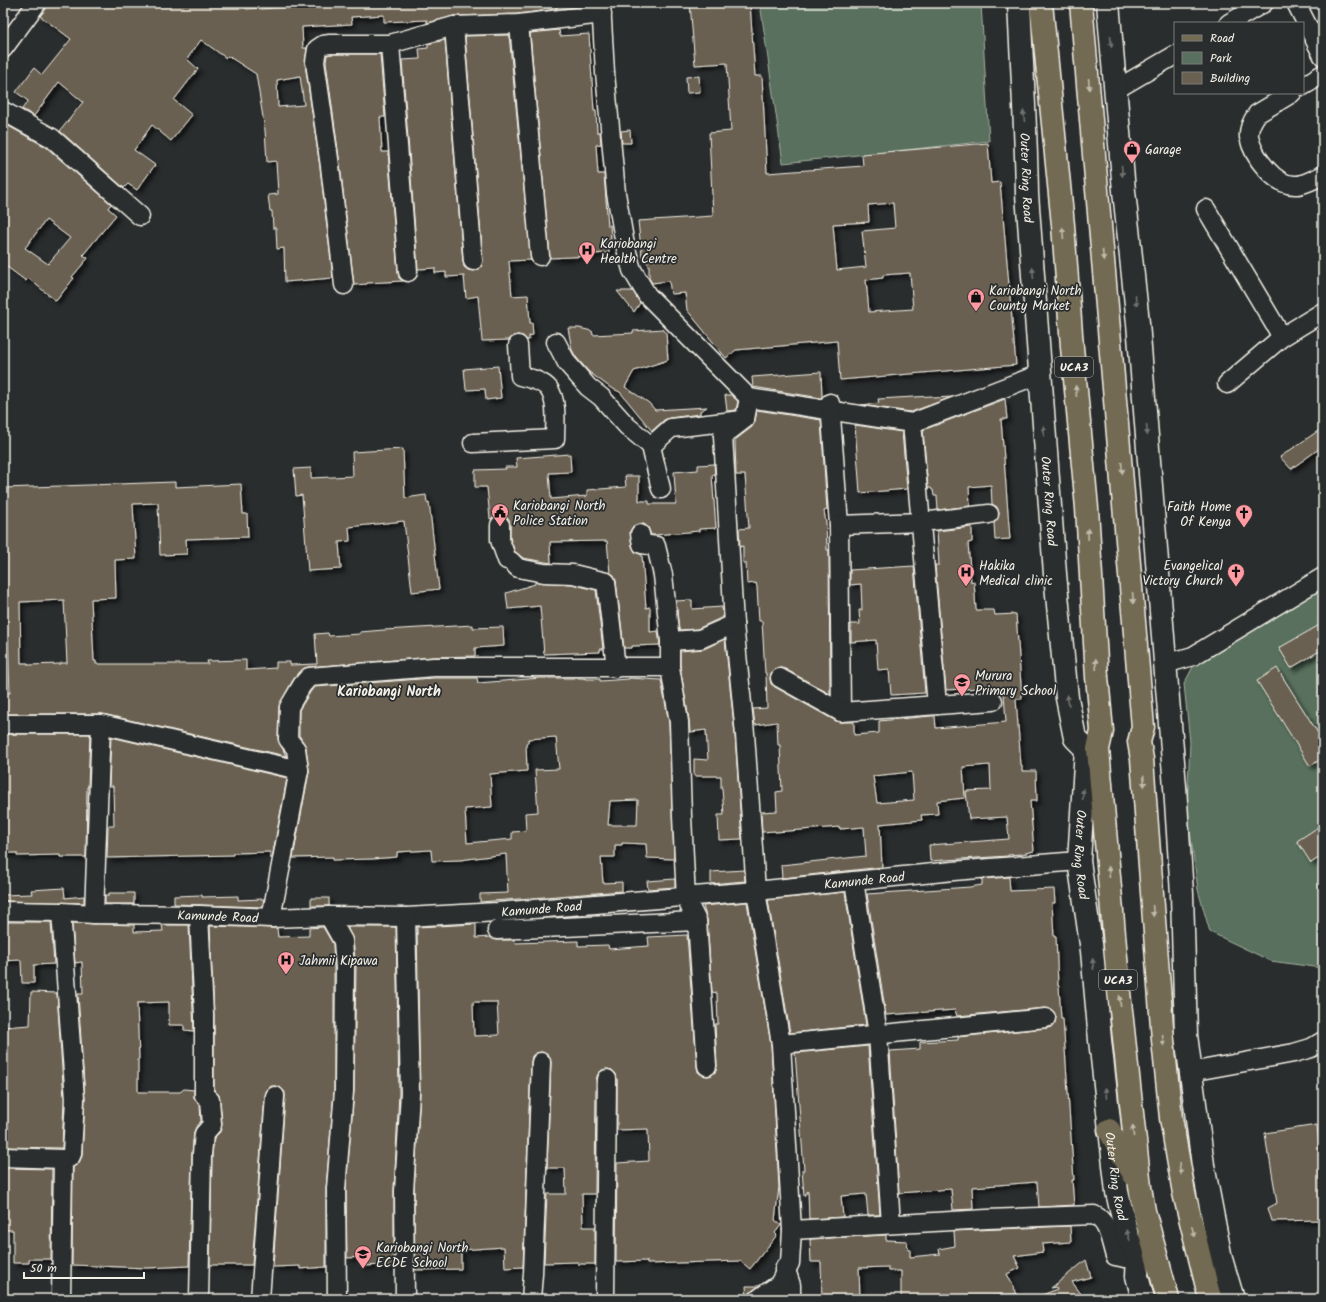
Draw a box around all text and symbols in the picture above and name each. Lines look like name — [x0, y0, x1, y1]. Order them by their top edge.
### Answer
legend — [1174, 22, 1304, 94]
text: Road — [1210, 29, 1235, 48]
one-way arrow — [1108, 36, 1115, 48]
text: Park — [1210, 49, 1232, 68]
text: Building — [1210, 69, 1250, 88]
one-way arrow — [1085, 78, 1092, 90]
one-way arrow — [1021, 110, 1028, 122]
street label: Outer Ring Road — [1013, 133, 1038, 224]
shop icon: Garage — [1122, 139, 1142, 164]
place label: Garage — [1145, 140, 1182, 161]
one-way arrow — [1119, 165, 1126, 177]
one-way arrow — [1060, 227, 1067, 239]
place label: Kariobangi Health Centre — [600, 234, 677, 270]
hospital icon: Kariobangi Health Centre — [577, 240, 597, 265]
one-way arrow — [1099, 249, 1106, 261]
one-way arrow — [1030, 267, 1036, 279]
place label: Kariobangi North County Market — [989, 281, 1081, 317]
shop icon: Kariobangi North County Market — [966, 287, 986, 312]
one-way arrow — [1132, 295, 1139, 307]
road number: UCA3 — [1055, 357, 1093, 377]
one-way arrow — [1073, 385, 1079, 397]
one-way arrow — [1144, 424, 1151, 436]
one-way arrow — [1041, 425, 1048, 437]
street label: Outer Ring Road — [1034, 456, 1062, 547]
one-way arrow — [1118, 462, 1125, 474]
place label: Kariobangi North Police Station — [513, 496, 605, 532]
place label: Faith Home Of Kenya — [1167, 497, 1231, 533]
public building icon: Kariobangi North Police Station — [490, 502, 510, 527]
church icon: Faith Home Of Kenya — [1234, 503, 1254, 528]
one-way arrow — [1085, 528, 1092, 540]
place label: Hakika Medical clinic — [979, 556, 1053, 592]
place label: Evangelical Victory Church — [1143, 556, 1223, 592]
hospital icon: Hakika Medical clinic — [956, 562, 976, 587]
church icon: Evangelical Victory Church — [1226, 562, 1246, 587]
one-way arrow — [1129, 592, 1136, 604]
one-way arrow — [1093, 657, 1099, 670]
place label: Murura Primary School — [975, 666, 1056, 702]
school or university icon: Murura Primary School — [952, 672, 972, 697]
district label: Kariobangi North — [337, 681, 441, 703]
one-way arrow — [1065, 694, 1071, 706]
one-way arrow — [1140, 775, 1147, 787]
one-way arrow — [1080, 787, 1086, 800]
street label: Outer Ring Road — [1067, 809, 1093, 901]
one-way arrow — [1105, 866, 1112, 878]
street label: Kamunde Road — [823, 867, 906, 896]
street label: Kamunde Road — [500, 896, 583, 924]
one-way arrow — [1150, 904, 1157, 917]
street label: Kamunde Road — [177, 906, 259, 929]
hospital icon: Jahmii Kipawa — [276, 950, 296, 975]
place label: Jahmii Kipawa — [299, 951, 378, 972]
one-way arrow — [1090, 958, 1097, 970]
road number: UCA3 — [1099, 970, 1137, 990]
one-way arrow — [1117, 995, 1124, 1007]
one-way arrow — [1160, 1034, 1166, 1046]
one-way arrow — [1102, 1087, 1109, 1099]
one-way arrow — [1130, 1125, 1136, 1137]
street label: Outer Ring Road — [1098, 1131, 1132, 1224]
one-way arrow — [1177, 1163, 1183, 1175]
one-way arrow — [1190, 1225, 1196, 1237]
one-way arrow — [1125, 1229, 1131, 1241]
place label: Kariobangi North ECDE School — [376, 1238, 468, 1274]
school or university icon: Kariobangi North ECDE School — [353, 1244, 373, 1269]
scale bar — [24, 1254, 144, 1280]
text: 50 m — [30, 1259, 57, 1278]

